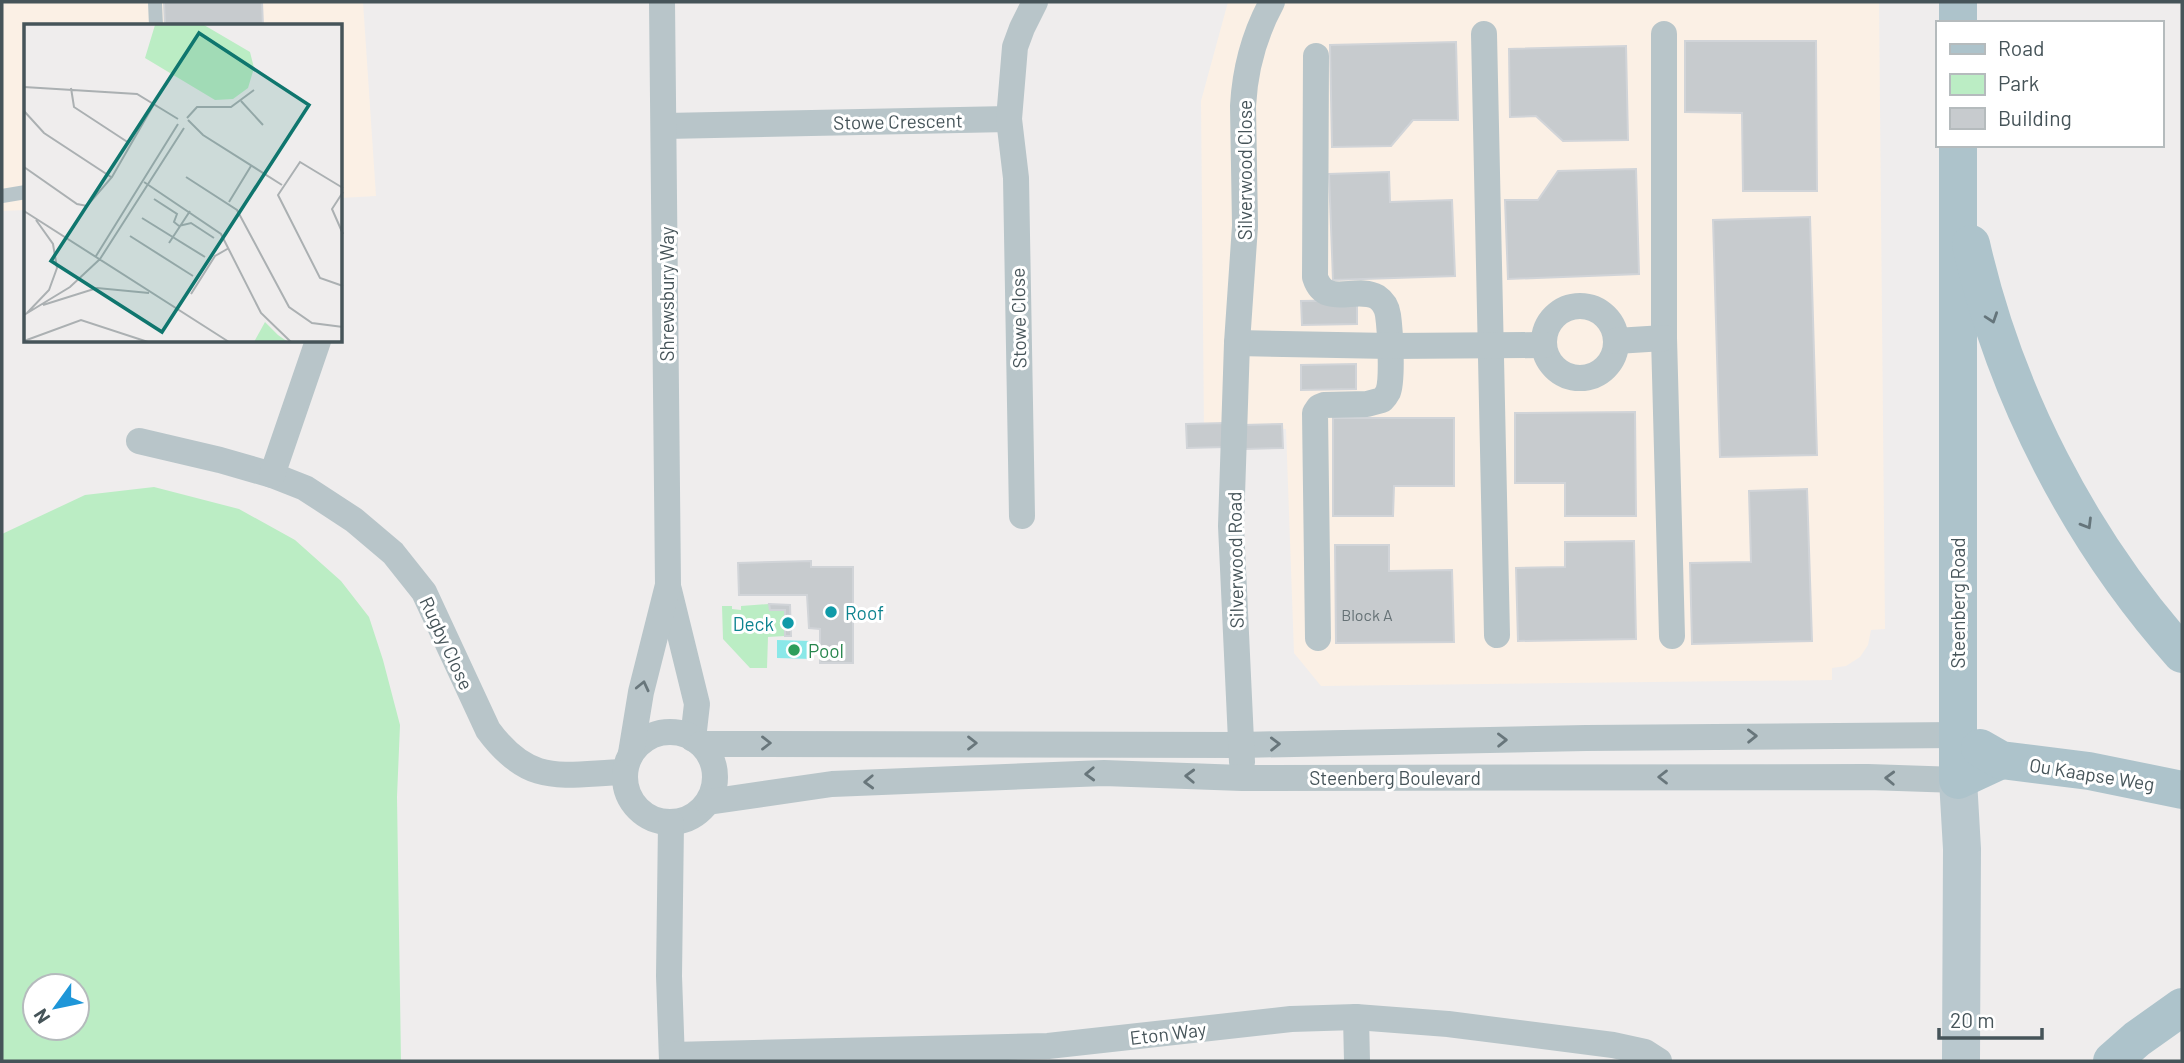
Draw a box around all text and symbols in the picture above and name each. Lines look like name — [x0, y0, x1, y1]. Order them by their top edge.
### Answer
legend — [1936, 21, 2163, 147]
inset map — [24, 24, 343, 343]
text: Road — [1998, 35, 2044, 60]
text: Park — [1998, 70, 2039, 95]
street label: Silverwood Close — [1233, 100, 1256, 240]
text: Building — [1998, 105, 2072, 130]
street label: Stowe Crescent — [833, 108, 963, 134]
street label: Shrewsbury Way — [655, 226, 678, 361]
street label: Stowe Close — [1006, 268, 1030, 368]
one-way arrow — [1984, 311, 1998, 323]
street label: Silverwood Road — [1222, 491, 1248, 629]
one-way arrow — [2079, 516, 2092, 529]
street label: Steenberg Road — [1946, 537, 1969, 669]
street label: Rugby Close — [415, 593, 479, 693]
place label: Roof — [845, 601, 884, 624]
marker: Roof — [823, 604, 839, 620]
house number: Block A — [1341, 605, 1393, 624]
place label: Deck — [733, 612, 774, 635]
marker: Deck — [780, 615, 796, 631]
place label: Pool — [808, 639, 844, 662]
marker: Pool — [786, 642, 802, 658]
one-way arrow — [635, 680, 649, 692]
one-way arrow — [1748, 728, 1758, 744]
one-way arrow — [1497, 732, 1508, 748]
one-way arrow — [762, 735, 772, 751]
one-way arrow — [968, 735, 978, 751]
one-way arrow — [1270, 737, 1281, 752]
street label: Ou Kaapse Weg — [2028, 753, 2156, 795]
one-way arrow — [1085, 766, 1096, 781]
street label: Steenberg Boulevard — [1309, 766, 1481, 789]
one-way arrow — [1185, 769, 1196, 784]
one-way arrow — [1657, 769, 1667, 785]
one-way arrow — [1884, 770, 1895, 785]
one-way arrow — [863, 775, 874, 790]
north arrow — [21, 972, 91, 1042]
scale bar — [1939, 996, 2042, 1040]
text: N — [28, 1005, 54, 1028]
text: 20 m — [1950, 1007, 1995, 1032]
street label: Eton Way — [1129, 1017, 1208, 1049]

